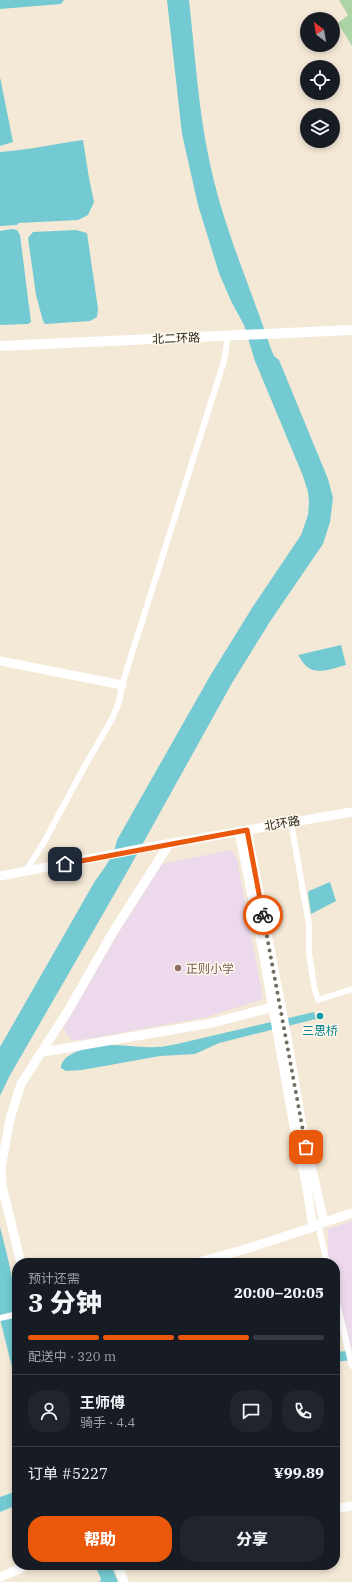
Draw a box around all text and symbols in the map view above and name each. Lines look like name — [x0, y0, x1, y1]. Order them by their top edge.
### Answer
north arrow — [300, 12, 340, 52]
map controls — [300, 12, 340, 148]
button: locate — [300, 60, 340, 100]
button: layers — [300, 108, 340, 148]
street label: 北二环路 — [152, 330, 200, 346]
street label: 北环路 — [263, 812, 301, 834]
pin — [48, 847, 82, 881]
icon: home — [54, 853, 76, 875]
courier — [243, 895, 283, 935]
icon: bike — [252, 904, 274, 926]
place label: 正则小学 — [186, 961, 234, 976]
marker: 正则小学 — [173, 963, 183, 973]
marker: 三思桥 — [315, 1011, 325, 1021]
place label: 三思桥 — [302, 1023, 338, 1038]
pin — [289, 1130, 323, 1164]
icon: bag — [295, 1136, 317, 1158]
text: 预计还需 — [28, 1270, 80, 1287]
text: 20:00–20:05 — [234, 1283, 324, 1302]
text: 3 分钟 — [28, 1285, 102, 1319]
text: 配送中 · 320 m — [28, 1348, 116, 1365]
button: person — [28, 1390, 70, 1432]
button: chat — [230, 1390, 272, 1432]
button: phone — [282, 1390, 324, 1432]
text: 王师傅 — [80, 1393, 125, 1412]
text: 骑手 · 4.4 — [80, 1414, 135, 1431]
text: ¥99.89 — [274, 1463, 324, 1482]
text: 订单 #5227 — [28, 1464, 108, 1483]
button: 帮助 — [28, 1516, 172, 1562]
button: 分享 — [180, 1516, 324, 1562]

